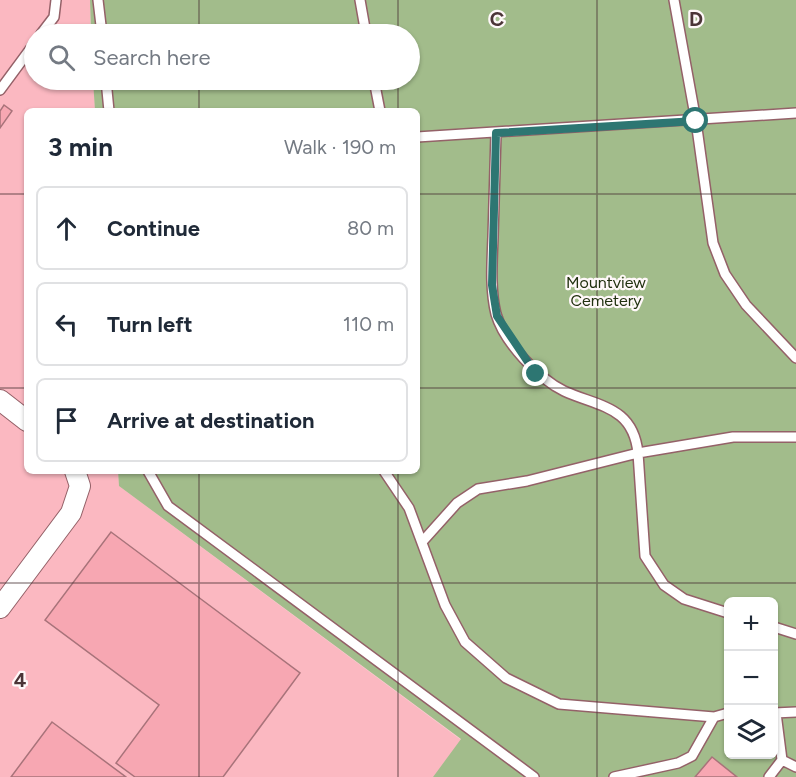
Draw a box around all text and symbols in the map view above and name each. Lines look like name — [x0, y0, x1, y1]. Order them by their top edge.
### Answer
text: C — [490, 7, 504, 31]
text: D — [689, 7, 703, 31]
search box — [24, 24, 420, 90]
icon: search — [45, 41, 78, 74]
text: Search here — [93, 44, 211, 71]
route start — [682, 107, 708, 133]
text: 3 min — [48, 131, 113, 163]
text: Walk · 190 m — [284, 135, 396, 159]
icon: ahead — [50, 212, 83, 245]
text: Continue — [107, 215, 200, 242]
text: 80 m — [347, 216, 394, 240]
park label: Mountview Cemetery — [566, 273, 646, 310]
icon: left — [50, 308, 83, 341]
text: Turn left — [107, 311, 193, 338]
text: 110 m — [343, 312, 394, 336]
route end — [522, 360, 548, 386]
icon: arrive — [50, 404, 83, 437]
text: Arrive at destination — [107, 407, 315, 434]
map controls — [724, 597, 778, 759]
button: + — [724, 597, 778, 651]
button: − — [724, 651, 778, 705]
text: 4 — [14, 668, 27, 692]
button: layers — [724, 705, 778, 759]

